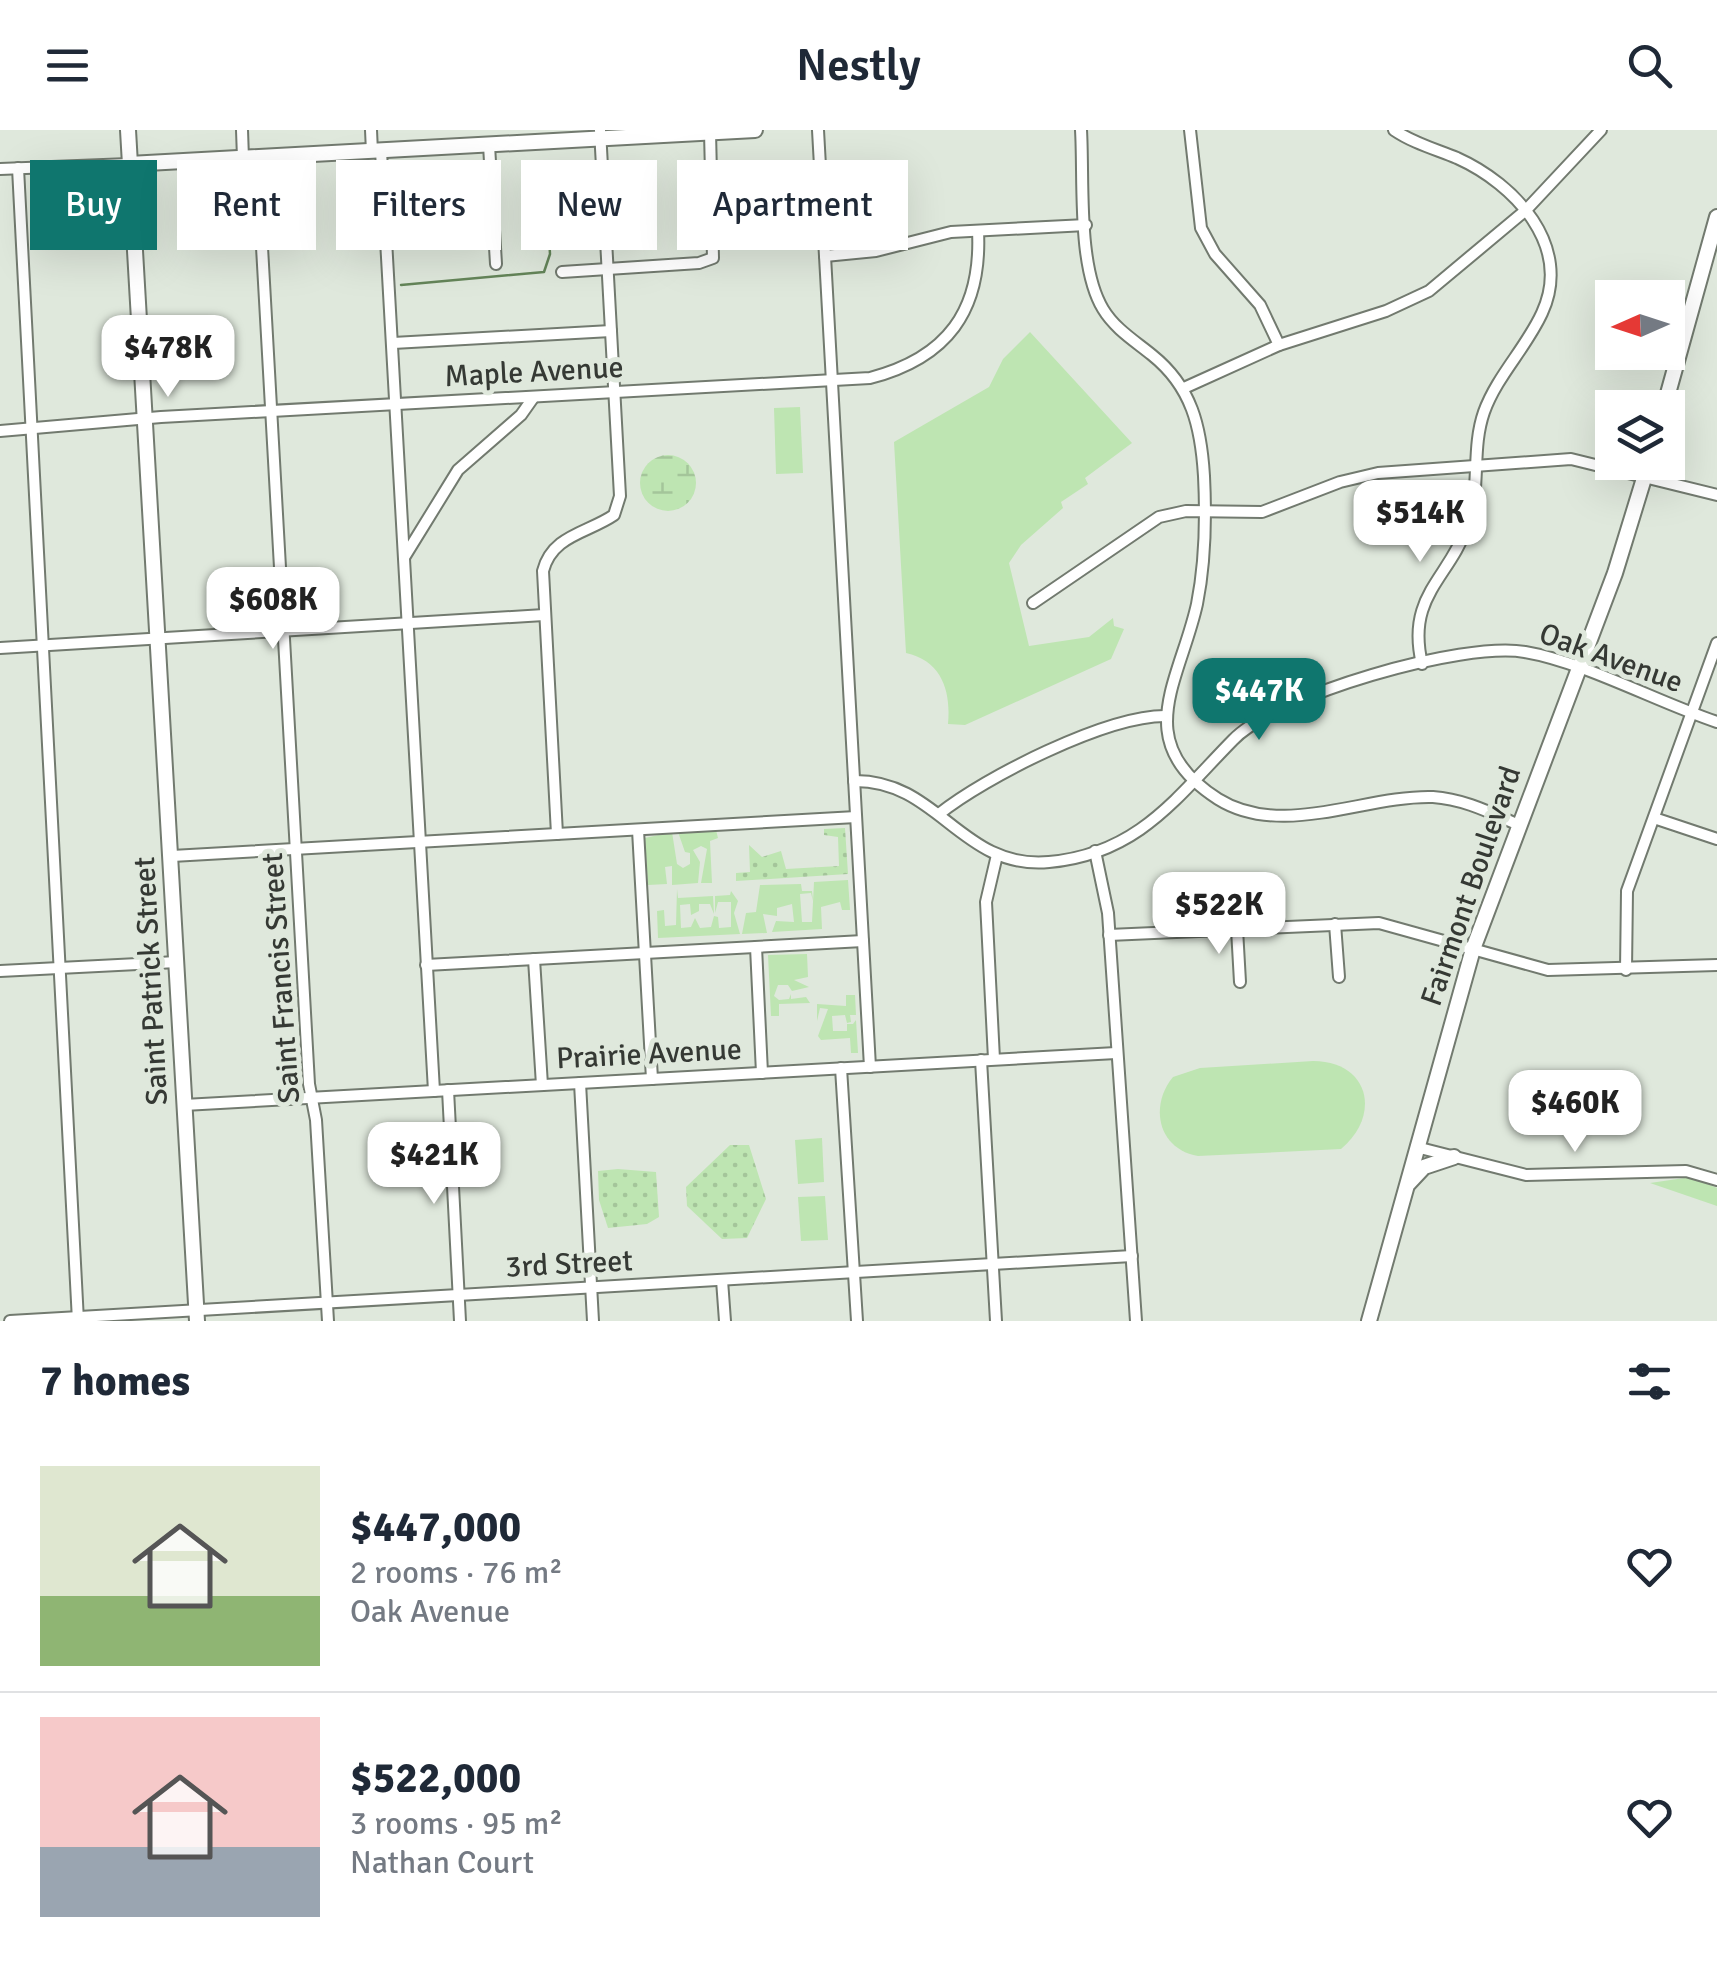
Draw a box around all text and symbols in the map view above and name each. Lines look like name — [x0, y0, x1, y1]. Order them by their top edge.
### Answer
icon: menu — [40, 38, 95, 93]
text: Nestly — [796, 38, 921, 93]
icon: search — [1622, 38, 1677, 93]
chip: Buy — [30, 160, 157, 250]
chip: Rent — [177, 160, 316, 250]
chip: Filters — [336, 160, 501, 250]
chip: New — [521, 160, 657, 250]
chip: Apartment — [677, 160, 908, 250]
north arrow — [1595, 280, 1685, 370]
map controls — [1595, 280, 1685, 480]
pin: $478K — [98, 315, 238, 400]
text: $478K — [124, 328, 212, 367]
street label: Maple Avenue — [443, 349, 625, 395]
button: layers — [1595, 390, 1685, 480]
pin: $514K — [1350, 480, 1490, 565]
text: $514K — [1376, 493, 1464, 532]
pin: $608K — [203, 567, 343, 652]
text: $608K — [229, 580, 317, 619]
street label: Oak Avenue — [1534, 615, 1688, 701]
pin: $447K — [1189, 658, 1329, 743]
text: $447K — [1215, 671, 1303, 710]
street label: Fairmont Boulevard — [1413, 761, 1529, 1011]
street label: Saint Francis Street — [254, 851, 308, 1105]
street label: Saint Patrick Street — [126, 856, 176, 1106]
pin: $522K — [1149, 872, 1289, 957]
text: $522K — [1175, 885, 1263, 924]
street label: Prairie Avenue — [555, 1031, 743, 1077]
pin: $460K — [1505, 1070, 1645, 1155]
text: $460K — [1531, 1083, 1619, 1122]
pin: $421K — [364, 1122, 504, 1207]
text: $421K — [390, 1135, 478, 1174]
street label: 3rd Street — [504, 1242, 634, 1286]
icon: filters — [1622, 1354, 1677, 1409]
text: 7 homes — [40, 1356, 190, 1407]
text: $447,000 — [350, 1502, 521, 1553]
icon: home — [120, 1506, 240, 1626]
icon: heart — [1622, 1539, 1677, 1594]
text: 2 rooms · 76 m² — [350, 1553, 563, 1592]
text: Oak Avenue — [350, 1592, 510, 1631]
text: $522,000 — [350, 1753, 521, 1804]
icon: home — [120, 1757, 240, 1877]
icon: heart — [1622, 1790, 1677, 1845]
text: 3 rooms · 95 m² — [350, 1804, 563, 1843]
text: Nathan Court — [350, 1843, 534, 1882]

